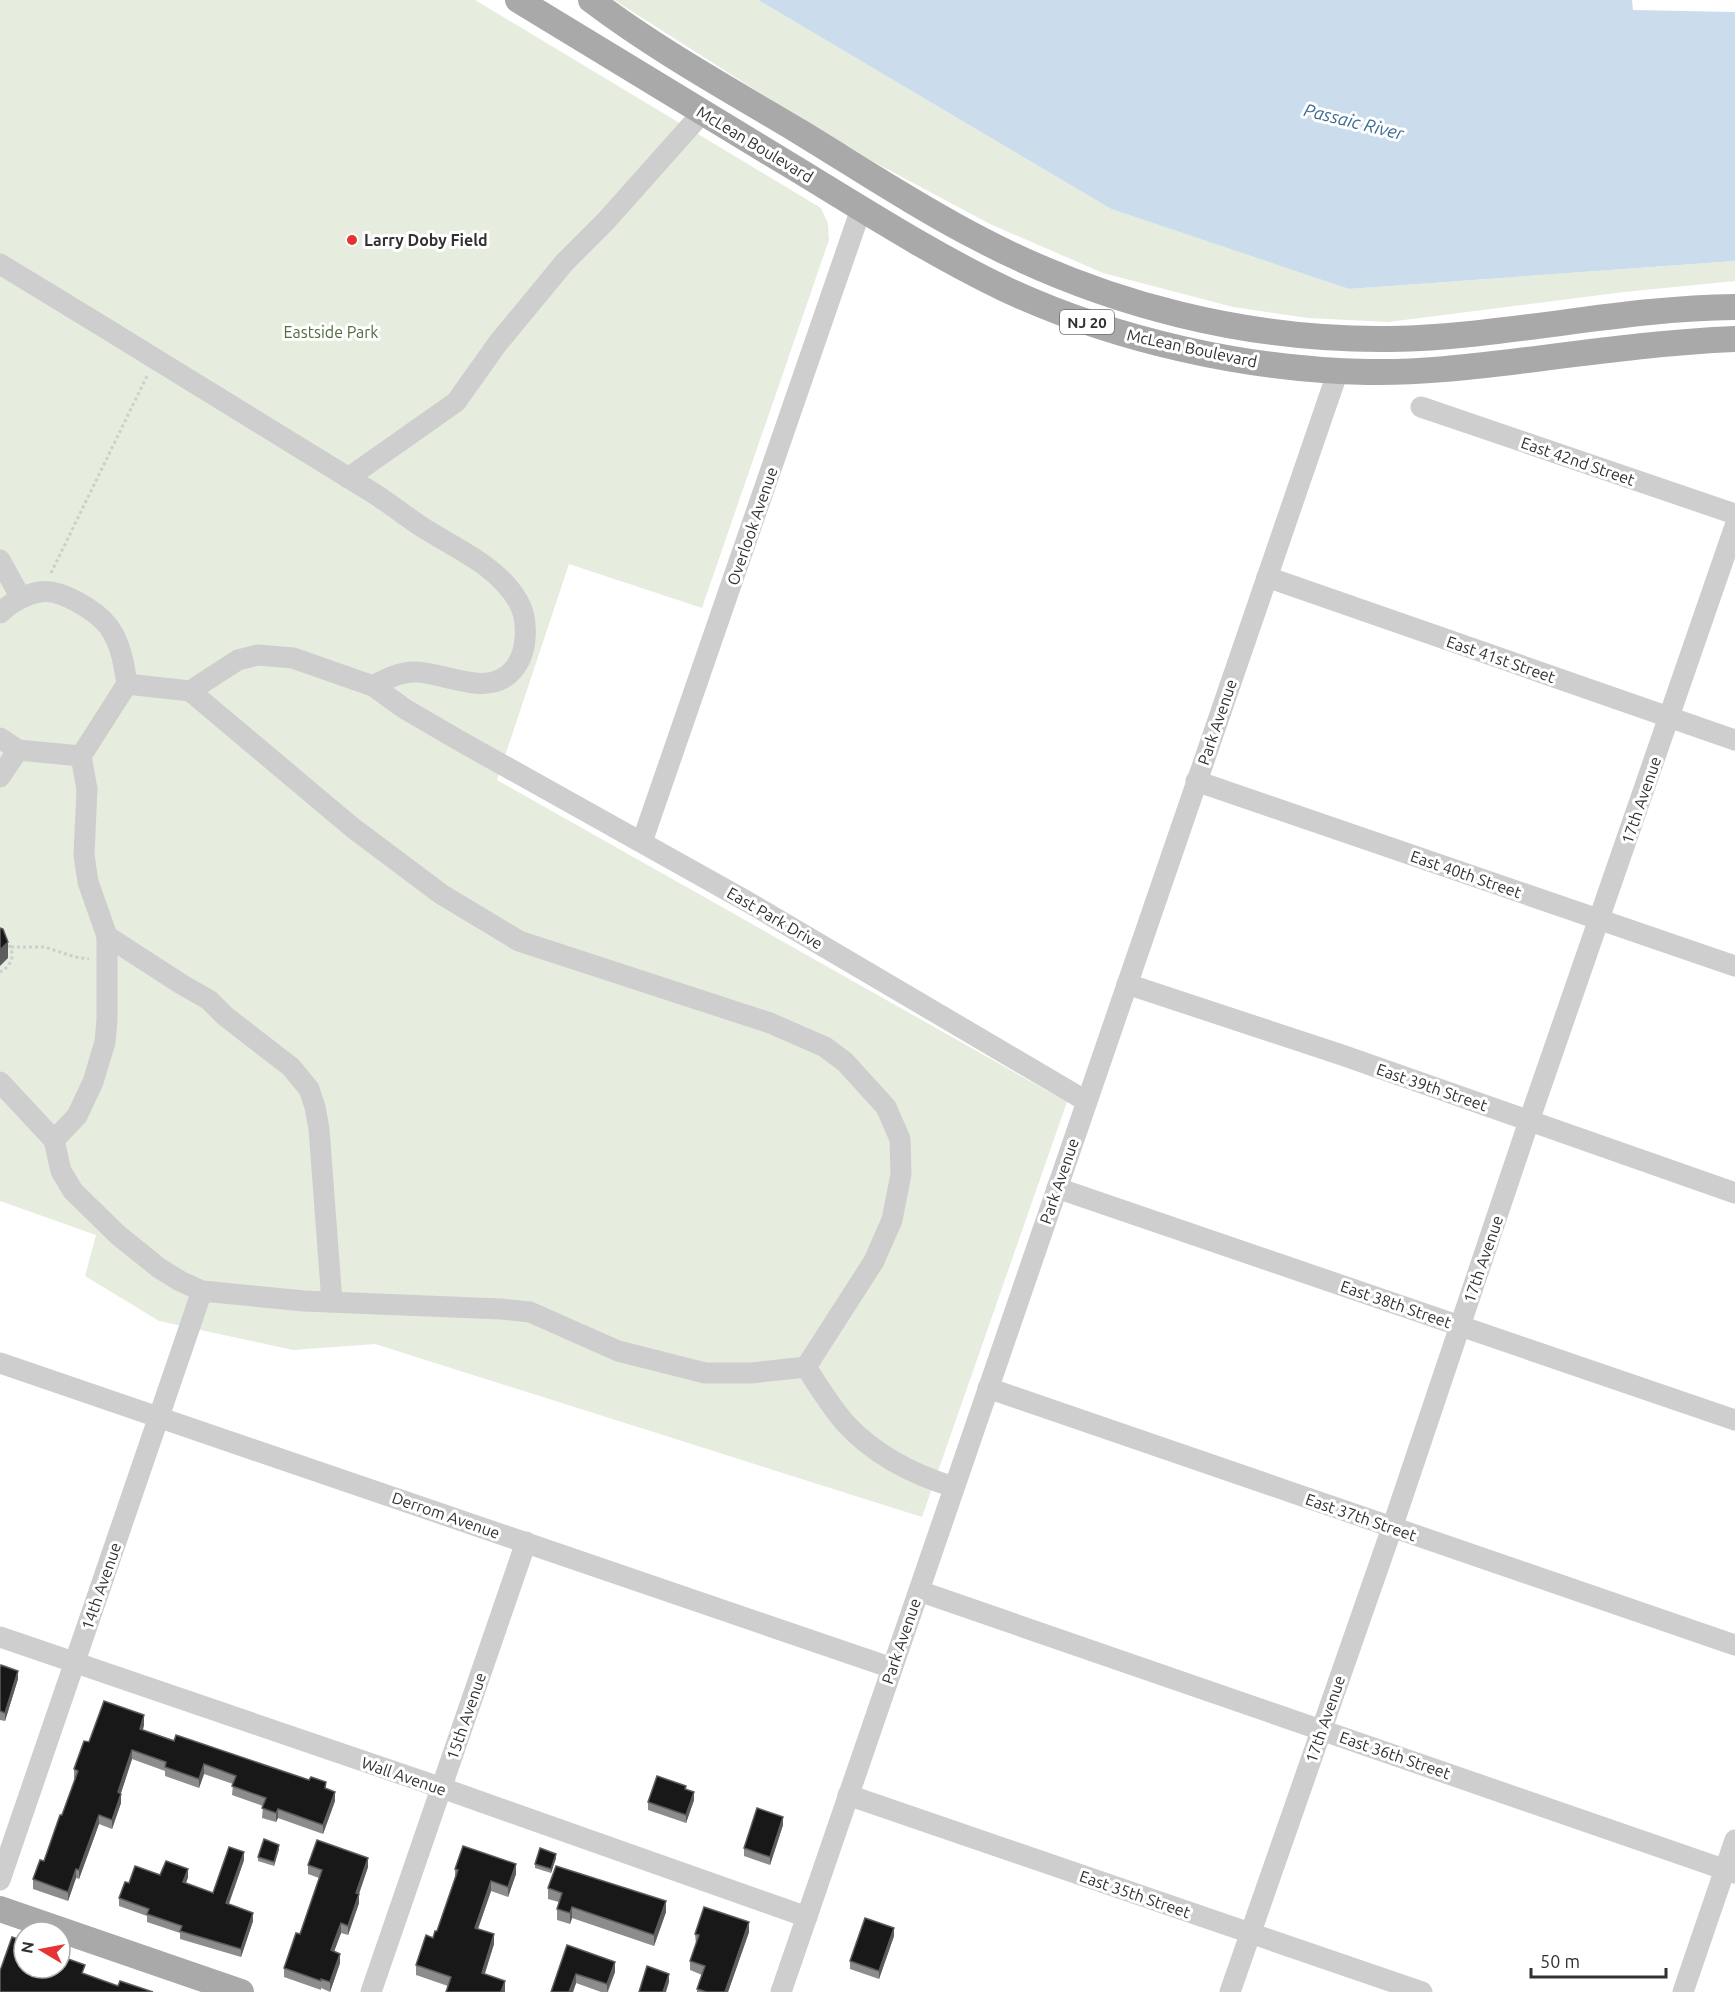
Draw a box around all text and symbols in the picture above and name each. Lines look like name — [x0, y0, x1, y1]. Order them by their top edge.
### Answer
water label: Passaic River — [1302, 99, 1407, 143]
street label: McLean Boulevard — [694, 102, 816, 186]
place label: Larry Doby Field — [364, 231, 488, 249]
marker: Larry Doby Field — [345, 233, 359, 247]
road number: NJ 20 — [1060, 310, 1114, 334]
park label: Eastside Park — [284, 323, 378, 341]
street label: McLean Boulevard — [1125, 325, 1259, 371]
street label: East 42nd Street — [1519, 433, 1638, 489]
street label: Overlook Avenue — [723, 465, 781, 587]
street label: East 41st Street — [1444, 632, 1558, 686]
street label: Park Avenue — [1194, 677, 1240, 767]
street label: 17th Avenue — [1618, 754, 1664, 846]
street label: East 40th Street — [1408, 847, 1524, 902]
street label: East Park Drive — [724, 883, 826, 953]
street label: East 39th Street — [1374, 1060, 1490, 1115]
street label: Park Avenue — [1036, 1136, 1082, 1226]
street label: 17th Avenue — [1460, 1213, 1506, 1305]
street label: East 38th Street — [1338, 1277, 1454, 1332]
street label: Derrom Avenue — [390, 1488, 502, 1542]
street label: East 37th Street — [1303, 1490, 1419, 1545]
street label: 14th Avenue — [78, 1540, 124, 1632]
street label: Park Avenue — [878, 1596, 924, 1686]
street label: 15th Avenue — [443, 1670, 489, 1762]
street label: 17th Avenue — [1302, 1673, 1348, 1765]
street label: East 36th Street — [1337, 1728, 1453, 1783]
street label: Wall Avenue — [359, 1753, 449, 1799]
street label: East 35th Street — [1077, 1867, 1193, 1922]
north arrow — [12, 1920, 72, 1980]
text: N — [17, 1940, 37, 1955]
scale bar — [1531, 1941, 1666, 1979]
text: 50 m — [1540, 1951, 1580, 1971]

